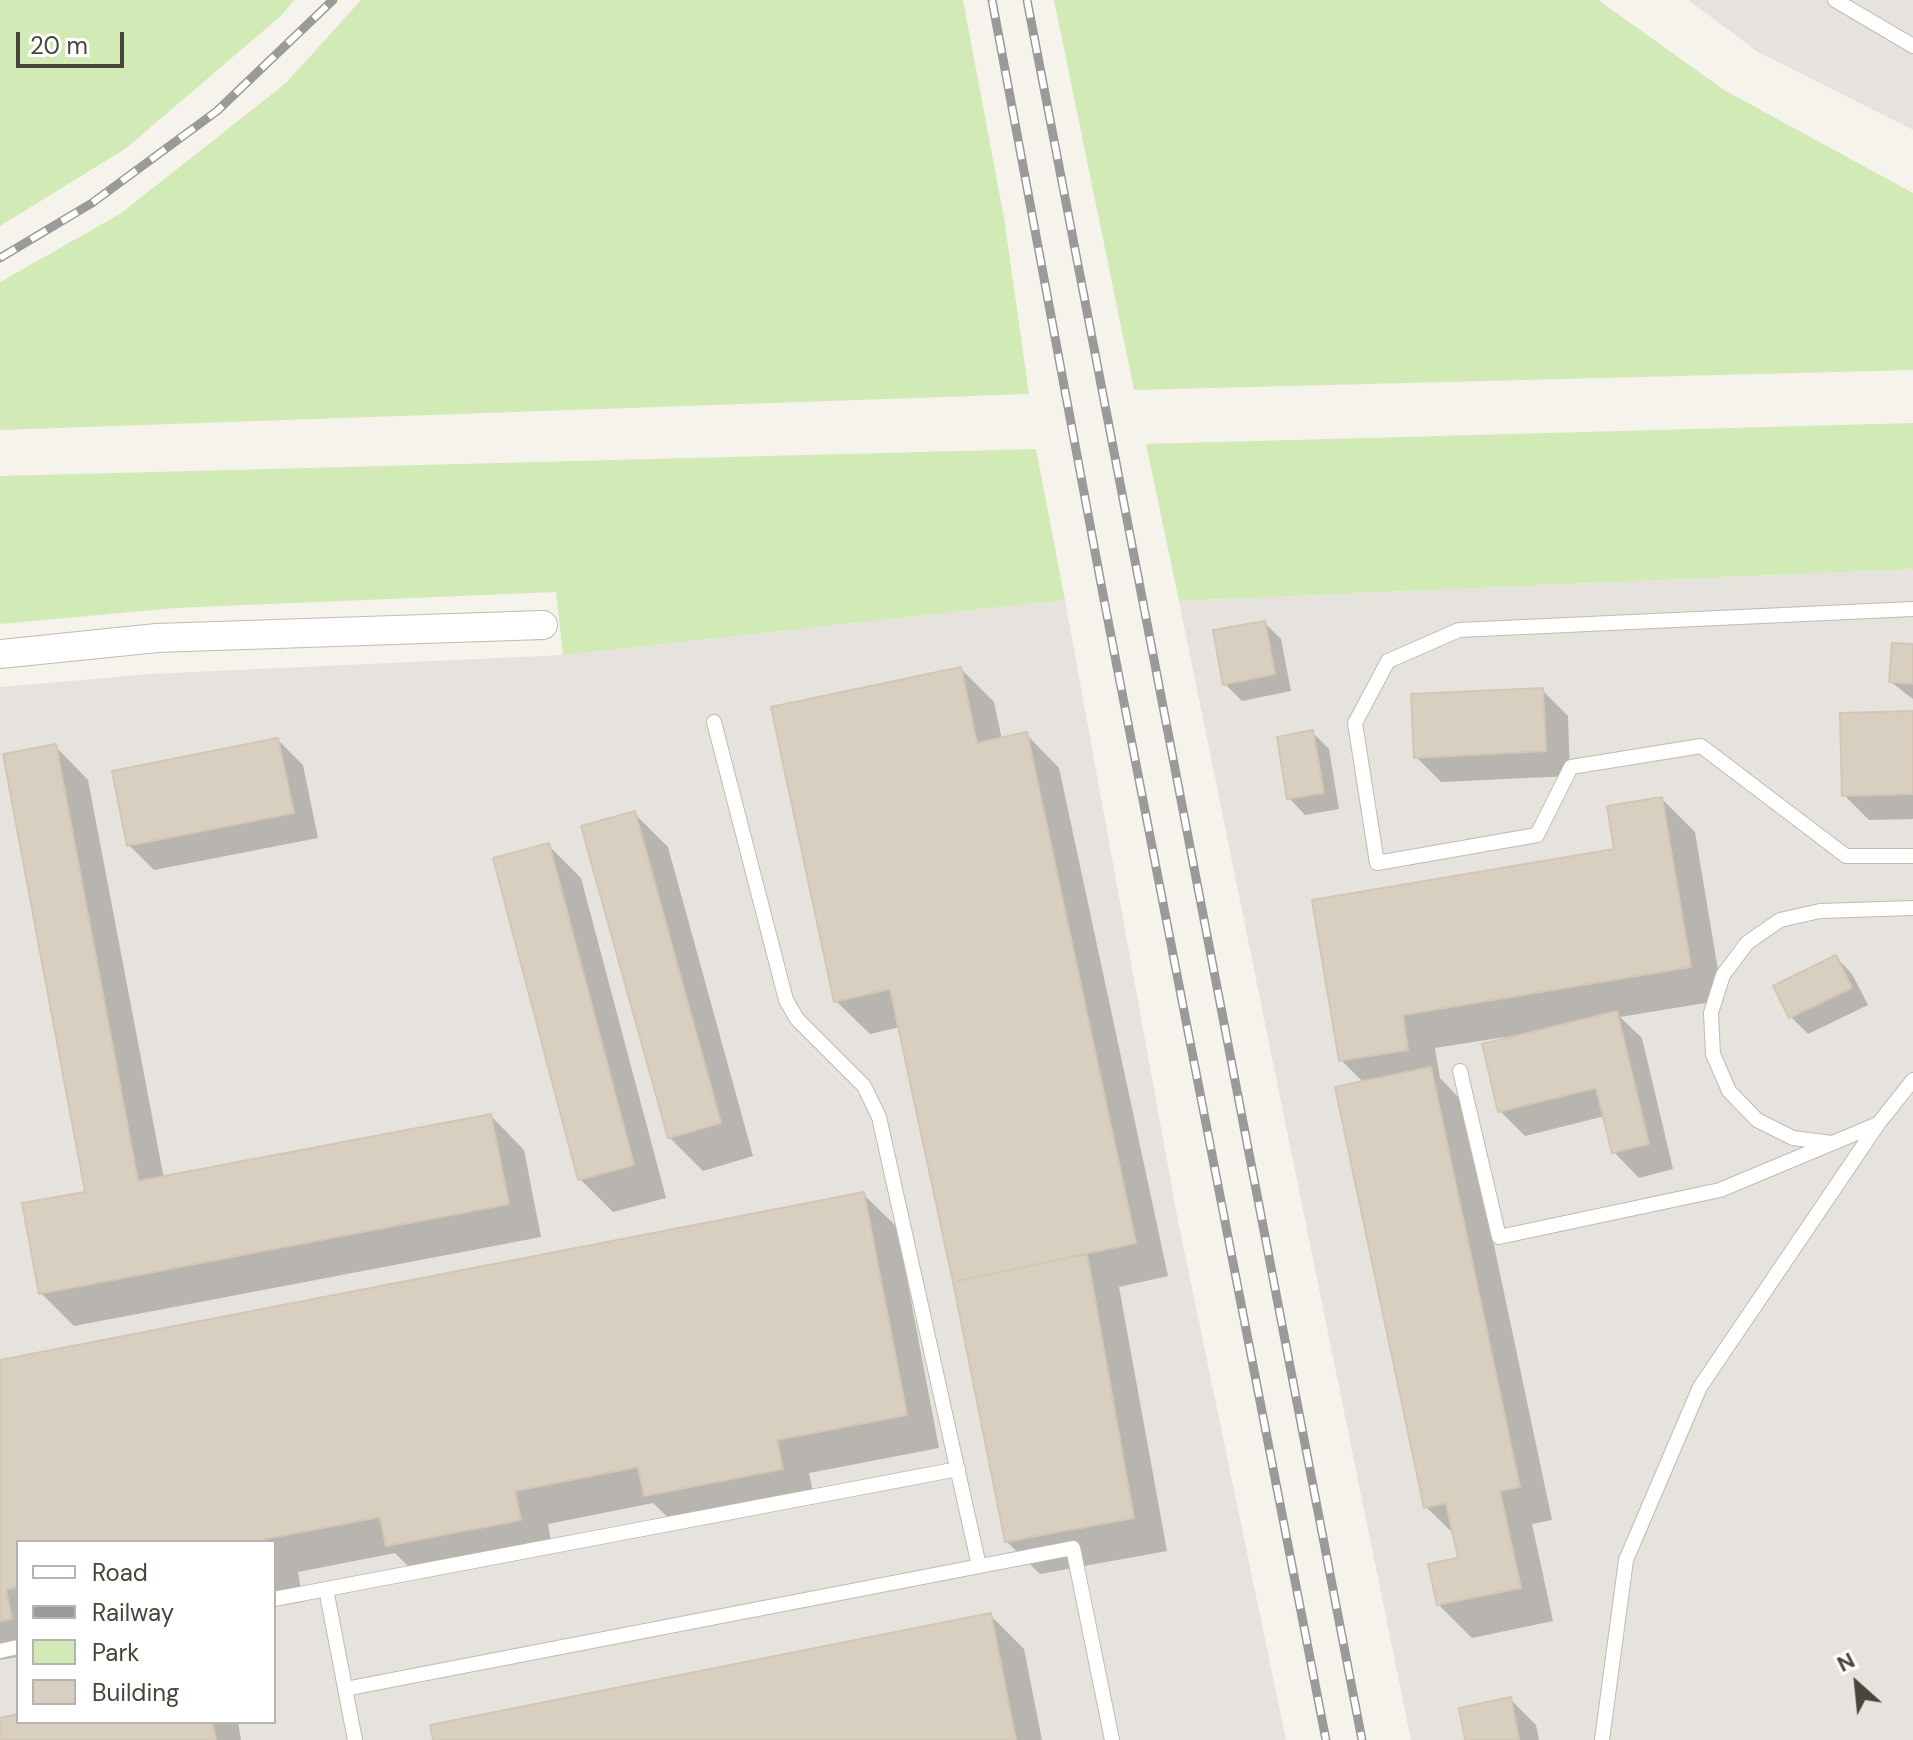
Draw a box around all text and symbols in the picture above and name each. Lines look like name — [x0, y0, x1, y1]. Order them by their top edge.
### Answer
scale bar — [20, 16, 128, 66]
text: 20 m — [30, 30, 88, 61]
legend — [16, 1540, 276, 1724]
text: Road — [92, 1557, 148, 1588]
text: Railway — [92, 1597, 174, 1628]
text: Park — [92, 1637, 139, 1668]
north arrow — [1817, 1644, 1897, 1724]
text: N — [1832, 1646, 1860, 1679]
text: Building — [92, 1677, 179, 1708]

